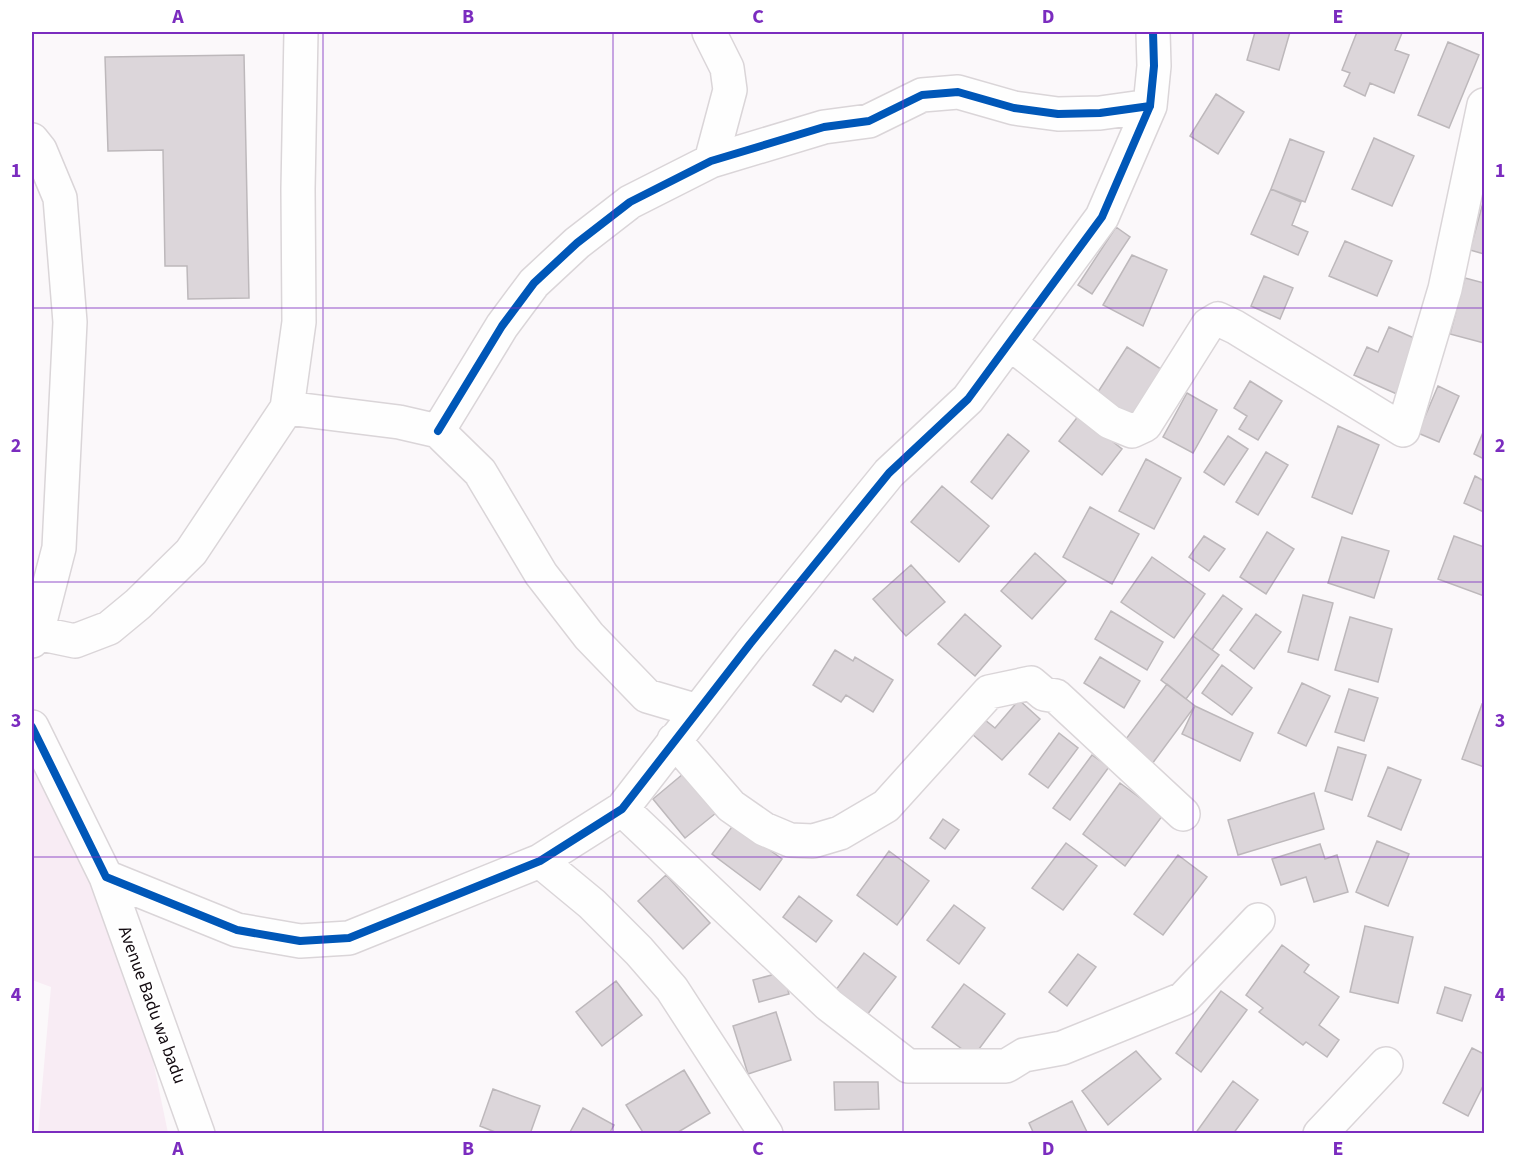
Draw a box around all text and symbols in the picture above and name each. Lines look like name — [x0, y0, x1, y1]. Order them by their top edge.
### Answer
text: A — [171, 3, 184, 31]
text: B — [462, 3, 474, 31]
text: C — [752, 3, 764, 31]
text: D — [1042, 3, 1054, 31]
text: E — [1333, 3, 1343, 31]
text: 1 — [11, 157, 21, 185]
text: 1 — [1495, 157, 1505, 185]
text: 2 — [11, 432, 21, 460]
text: 2 — [1495, 432, 1505, 460]
text: 3 — [11, 707, 21, 735]
text: 3 — [1495, 707, 1505, 735]
street label: Avenue Badu wa badu — [112, 923, 192, 1087]
text: 4 — [11, 981, 22, 1009]
text: 4 — [1495, 981, 1506, 1009]
text: A — [171, 1135, 184, 1163]
text: B — [462, 1135, 474, 1163]
text: C — [752, 1135, 764, 1163]
text: D — [1042, 1135, 1054, 1163]
text: E — [1333, 1135, 1343, 1163]

